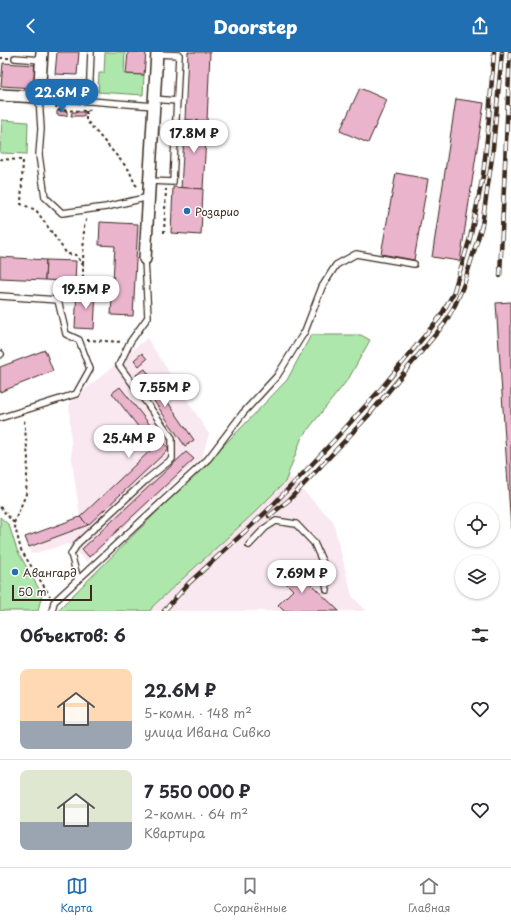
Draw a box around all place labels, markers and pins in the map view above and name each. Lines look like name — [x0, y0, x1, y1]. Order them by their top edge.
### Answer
pin: 22.6M ₽ — [25, 79, 99, 113]
pin: 17.8M ₽ — [157, 120, 231, 154]
place label: Розарио — [195, 203, 239, 220]
marker: Розарио — [182, 206, 192, 216]
pin: 19.5M ₽ — [49, 276, 123, 310]
pin: 7.55M ₽ — [128, 374, 202, 408]
pin: 25.4M ₽ — [92, 425, 166, 459]
pin: 7.69M ₽ — [265, 560, 339, 594]
place label: Авангард — [23, 564, 77, 581]
marker: Авангард — [10, 567, 20, 577]

